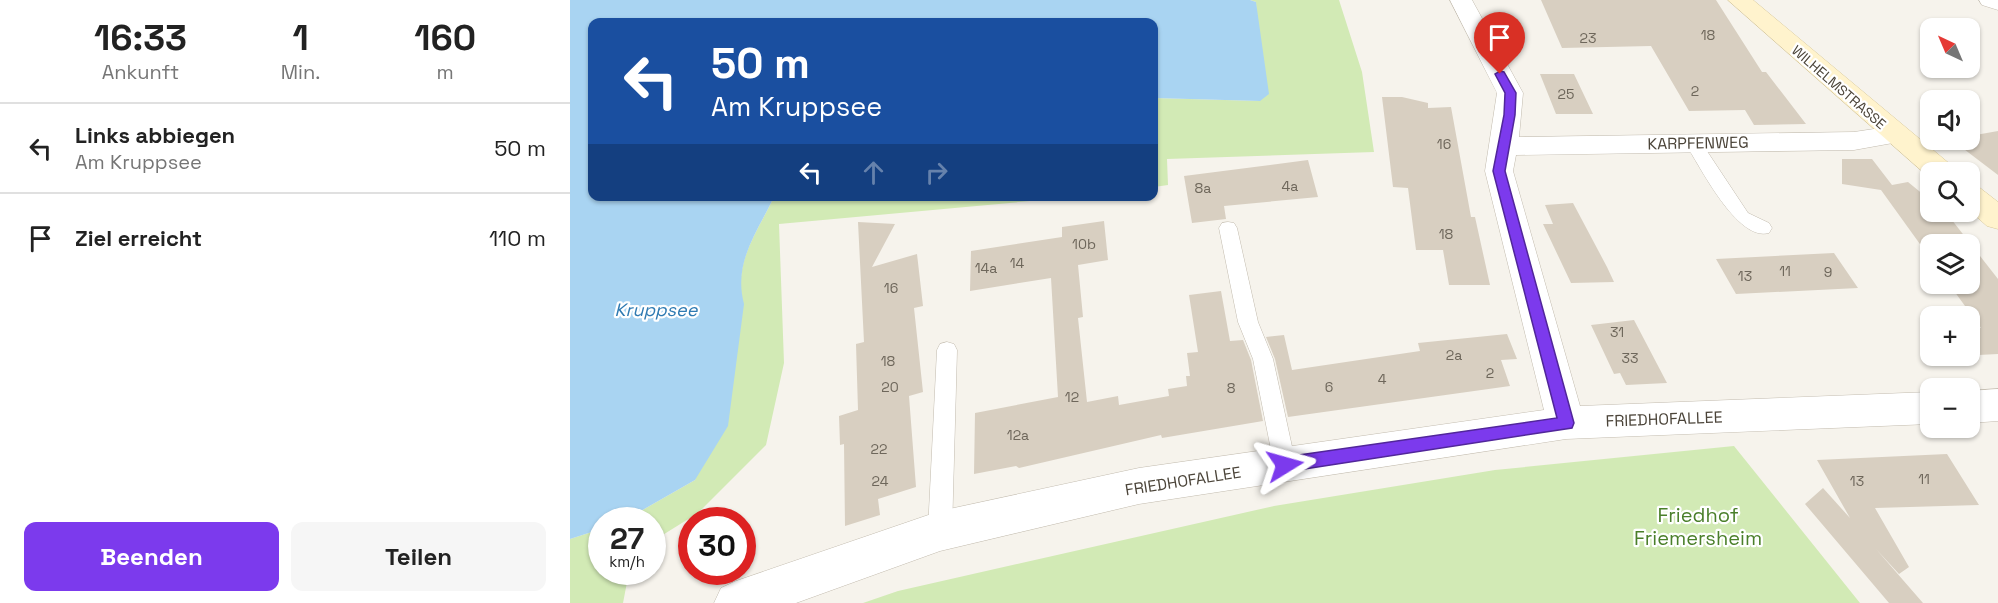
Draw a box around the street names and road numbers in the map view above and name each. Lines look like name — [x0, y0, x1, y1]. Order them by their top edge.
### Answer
street label: WILHELMSTRASSE — [1788, 41, 1890, 133]
street label: KARPFENWEG — [1647, 132, 1749, 154]
street label: FRIEDHOFALLEE — [1605, 406, 1723, 432]
street label: FRIEDHOFALLEE — [1124, 461, 1242, 501]

